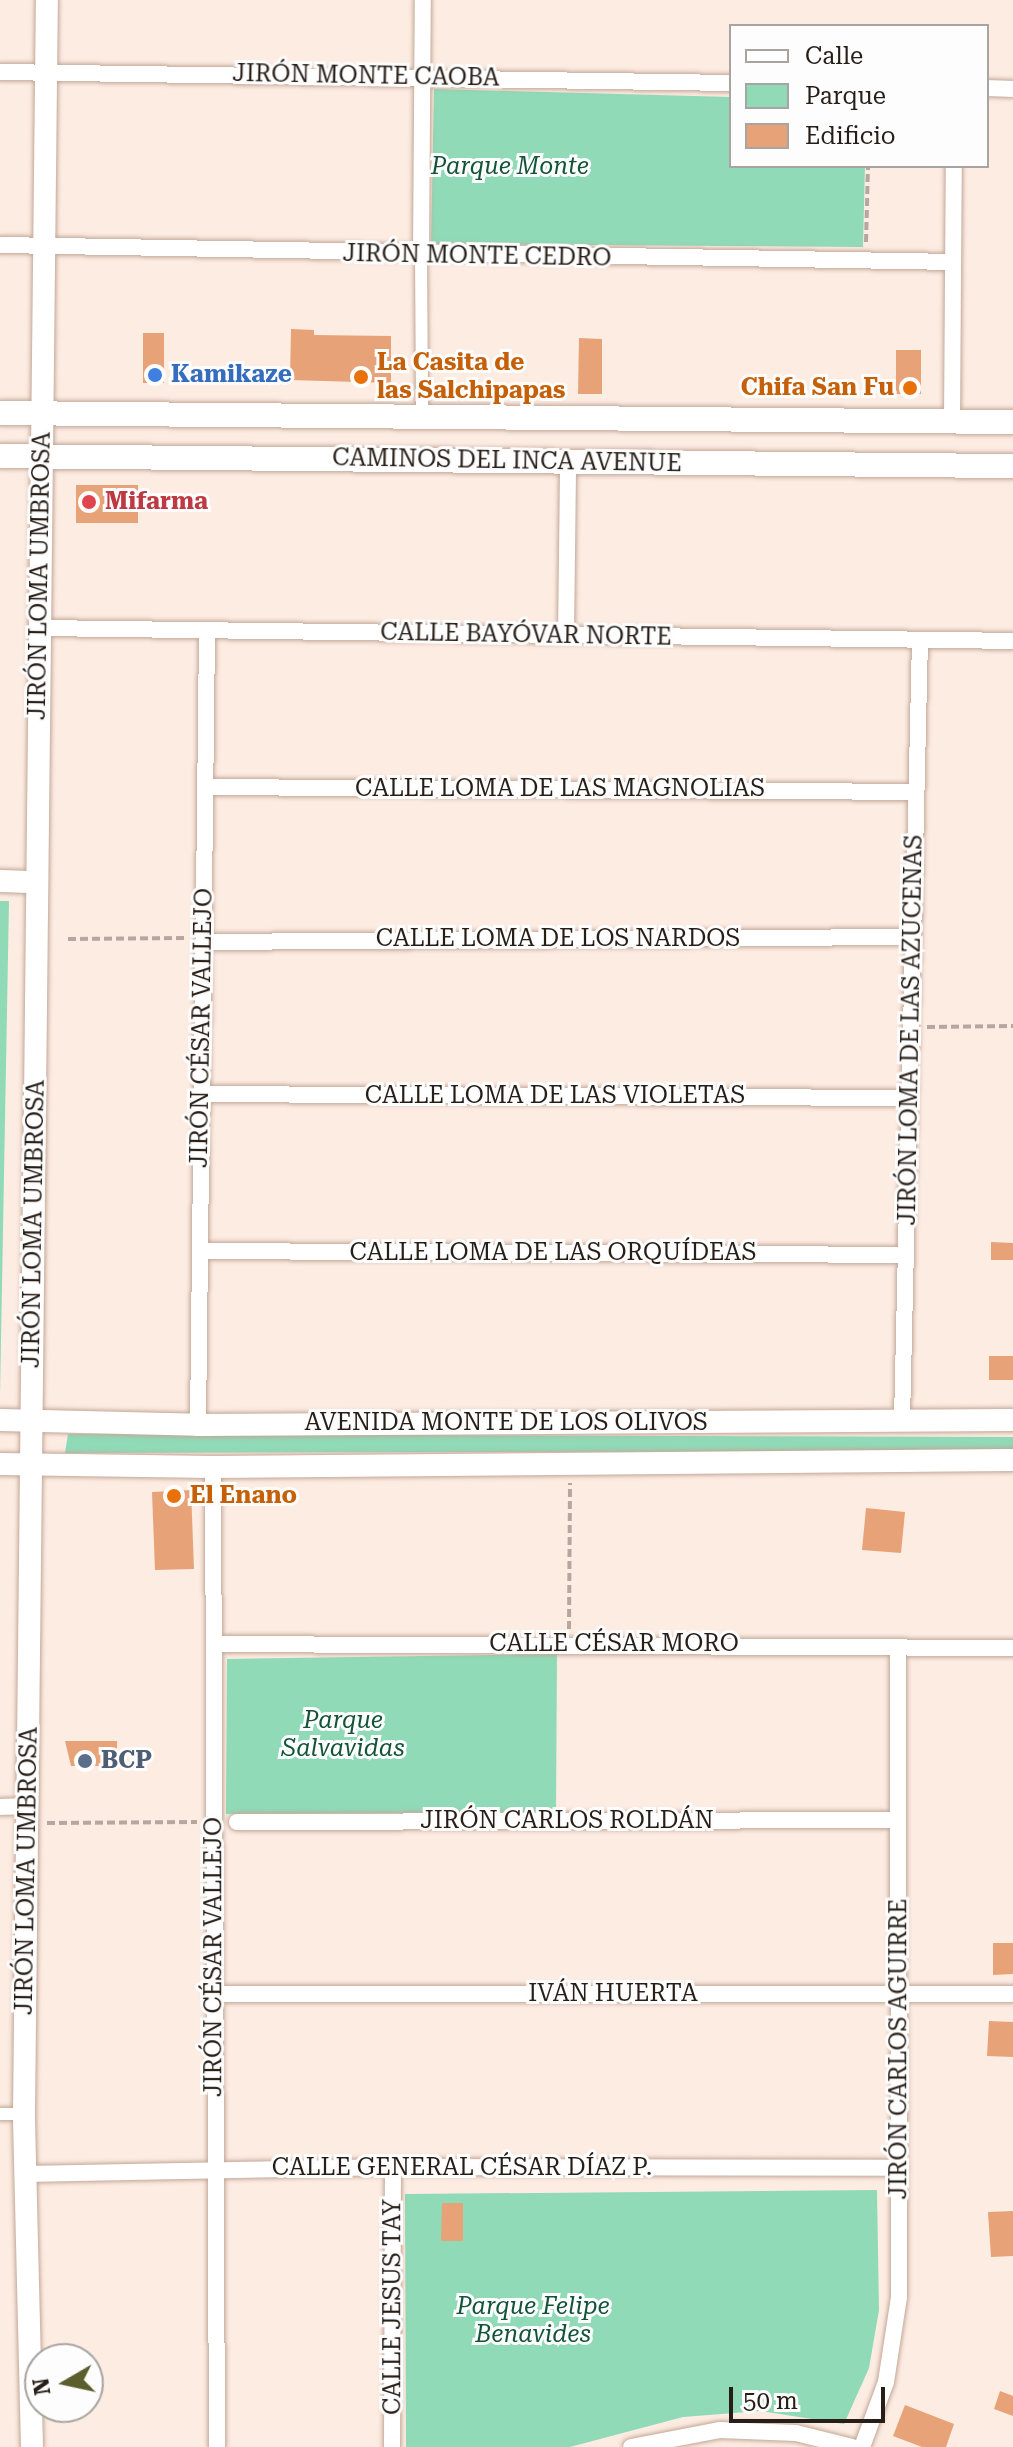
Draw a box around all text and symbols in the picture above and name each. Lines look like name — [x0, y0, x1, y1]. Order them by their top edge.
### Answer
legend — [729, 24, 989, 168]
text: Calle — [805, 42, 863, 70]
street label: JIRÓN MONTE CAOBA — [232, 59, 500, 93]
text: Parque — [805, 82, 886, 110]
text: Edificio — [805, 122, 896, 150]
park label: Parque Monte — [431, 153, 589, 181]
street label: JIRÓN MONTE CEDRO — [342, 239, 612, 273]
place label: La Casita de las Salchipapas — [377, 349, 565, 405]
place label: Kamikaze — [171, 361, 292, 389]
marker: Kamikaze — [146, 366, 164, 384]
marker: La Casita de las Salchipapas — [352, 368, 370, 386]
place label: Chifa San Fu — [741, 374, 894, 402]
marker: Chifa San Fu — [901, 379, 919, 397]
street label: JIRÓN LOMA UMBROSA — [23, 432, 57, 720]
street label: CAMINOS DEL INCA AVENUE — [332, 444, 682, 478]
place label: Mifarma — [105, 488, 208, 516]
marker: Mifarma — [80, 493, 98, 511]
street label: CALLE BAYÓVAR NORTE — [380, 618, 672, 652]
street label: CALLE LOMA DE LAS MAGNOLIAS — [355, 775, 765, 803]
street label: JIRÓN LOMA DE LAS AZUCENAS — [893, 834, 929, 1226]
street label: JIRÓN CÉSAR VALLEJO — [185, 888, 219, 1168]
street label: CALLE LOMA DE LOS NARDOS — [376, 925, 740, 953]
street label: JIRÓN LOMA UMBROSA — [17, 1080, 51, 1368]
street label: CALLE LOMA DE LAS VIOLETAS — [365, 1082, 745, 1110]
street label: CALLE LOMA DE LAS ORQUÍDEAS — [349, 1239, 757, 1267]
street label: AVENIDA MONTE DE LOS OLIVOS — [304, 1409, 708, 1437]
place label: El Enano — [190, 1482, 297, 1510]
marker: El Enano — [165, 1487, 183, 1505]
street label: CALLE CÉSAR MORO — [489, 1630, 739, 1658]
park label: Parque Salvavidas — [281, 1707, 405, 1763]
street label: JIRÓN LOMA UMBROSA — [10, 1727, 44, 2015]
place label: BCP — [101, 1747, 152, 1775]
marker: BCP — [76, 1752, 94, 1770]
street label: JIRÓN CARLOS ROLDÁN — [420, 1807, 714, 1835]
street label: JIRÓN CÉSAR VALLEJO — [200, 1817, 228, 2097]
street label: JIRÓN CARLOS AGUIRRE — [885, 1898, 913, 2200]
street label: IVÁN HUERTA — [528, 1980, 698, 2008]
street label: CALLE GENERAL CÉSAR DÍAZ P. — [272, 2154, 652, 2182]
street label: CALLE JESUS TAY — [379, 2199, 407, 2415]
park label: Parque Felipe Benavides — [456, 2293, 610, 2349]
north arrow — [24, 2343, 104, 2423]
scale bar — [733, 2371, 889, 2421]
text: N — [28, 2376, 55, 2397]
text: 50 m — [743, 2387, 798, 2415]

